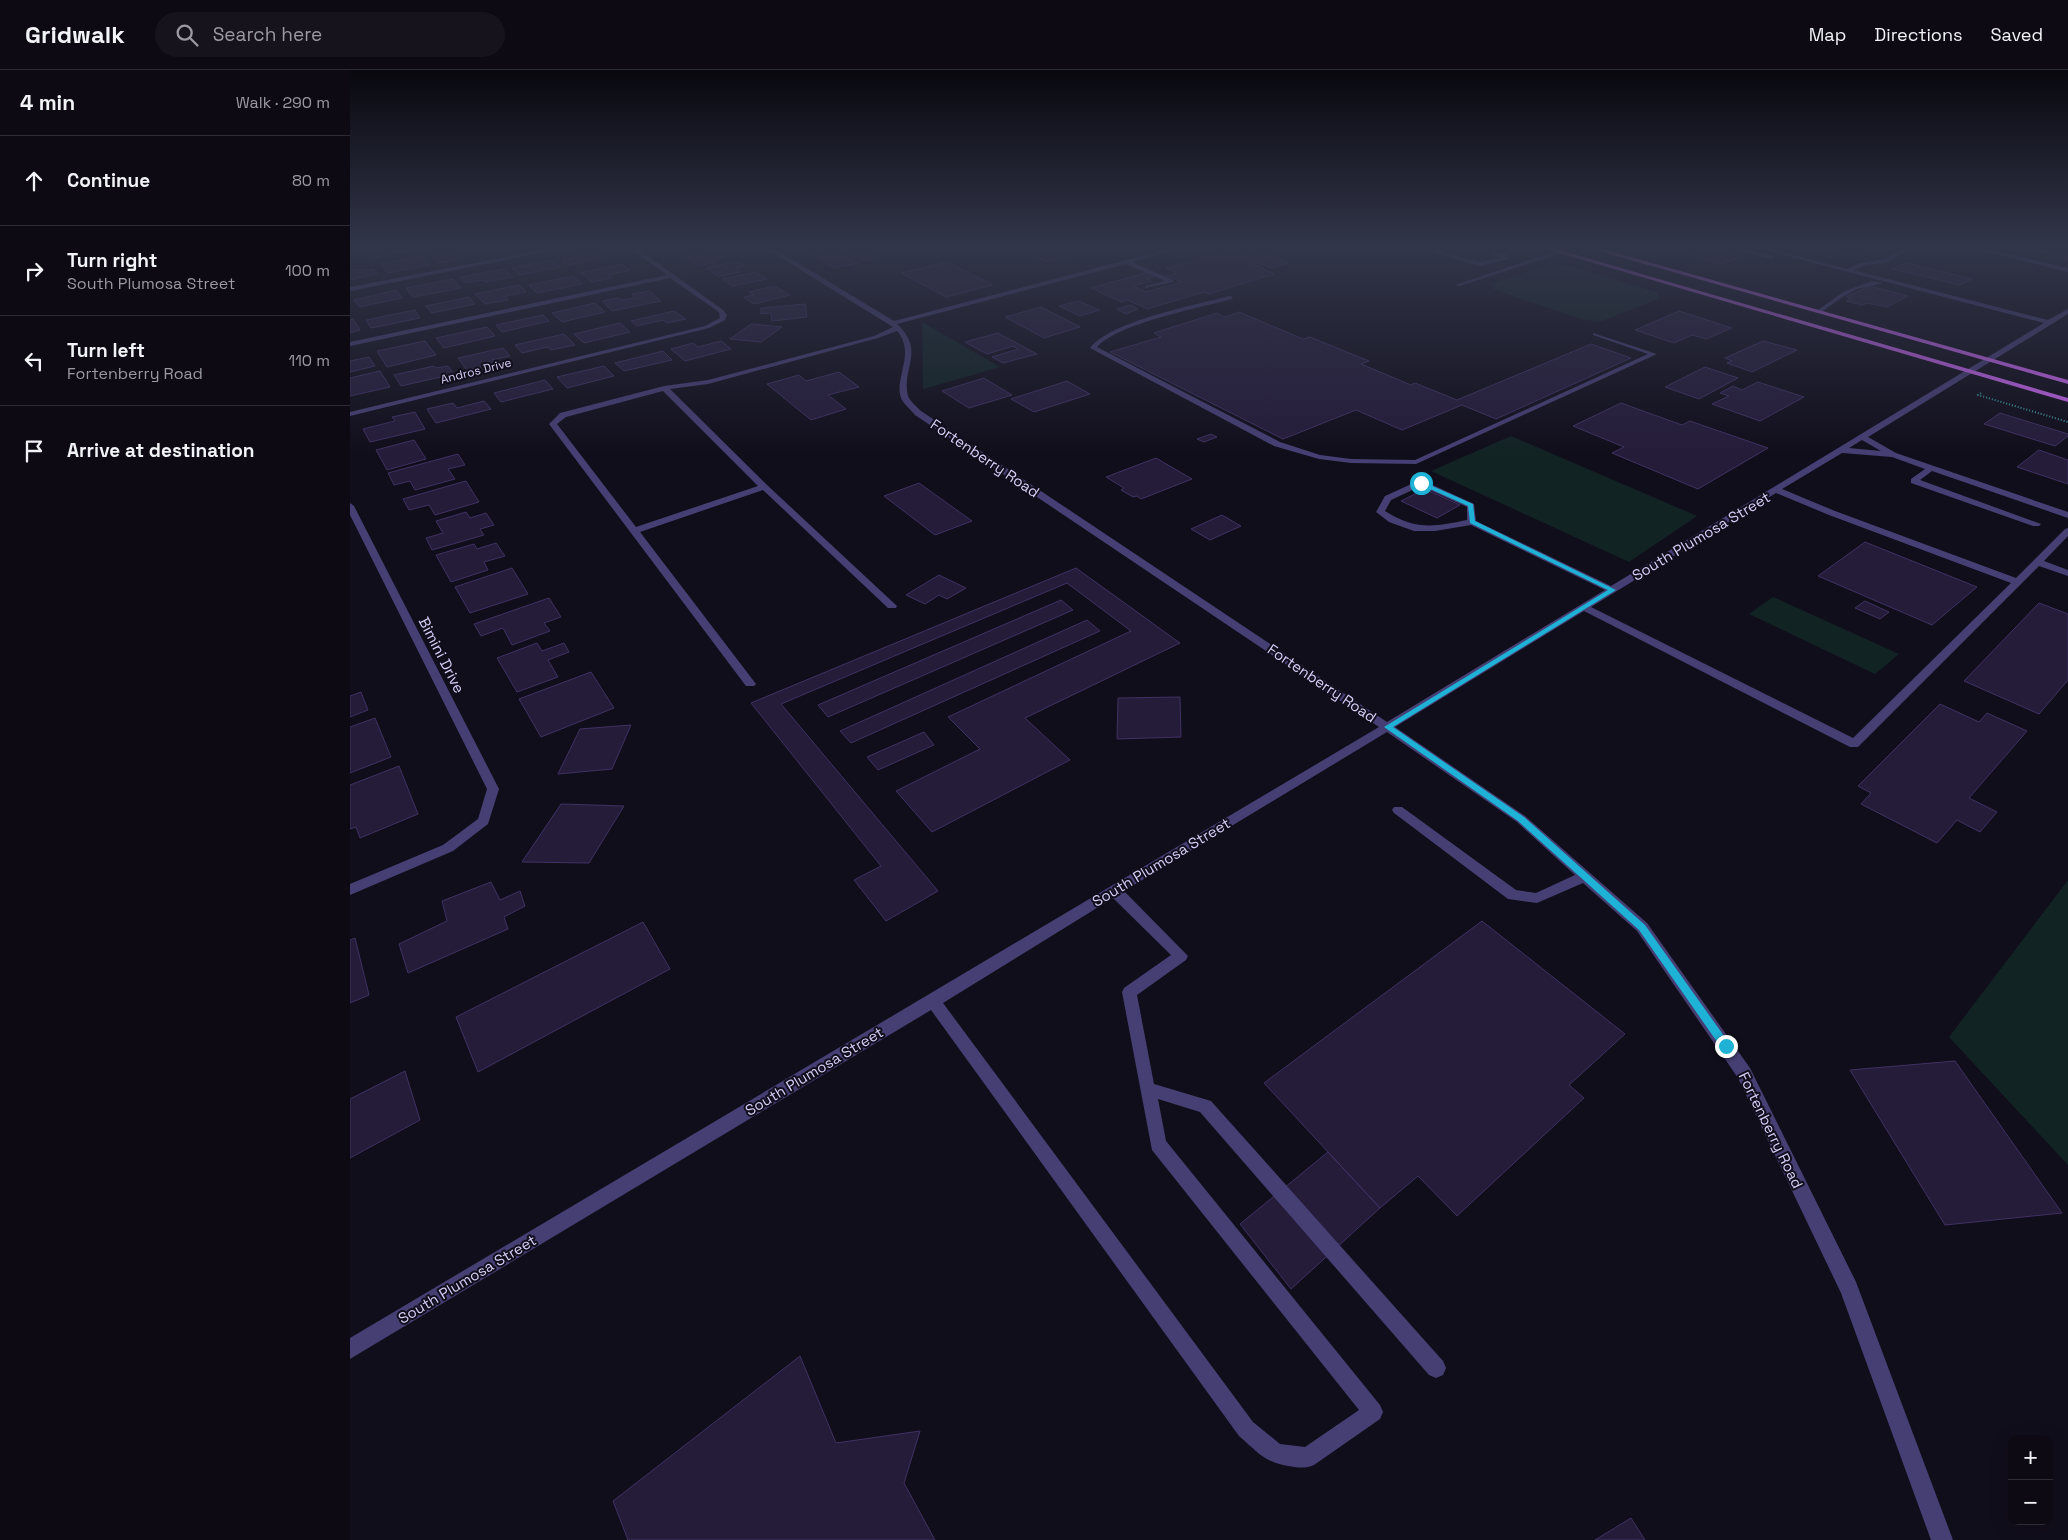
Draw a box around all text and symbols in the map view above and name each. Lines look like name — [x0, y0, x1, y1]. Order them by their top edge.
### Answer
search box — [155, 12, 505, 57]
text: Gridwalk — [25, 19, 125, 50]
icon: search — [173, 21, 201, 49]
text: Search here — [213, 22, 322, 47]
text: Map — [1809, 23, 1846, 46]
text: Directions — [1874, 23, 1963, 46]
text: Saved — [1991, 23, 2043, 46]
text: 4 min — [20, 89, 75, 116]
text: Walk · 290 m — [236, 92, 330, 113]
icon: ahead — [20, 167, 48, 195]
text: Continue — [67, 168, 150, 193]
text: 80 m — [292, 170, 330, 191]
text: Turn right — [67, 248, 157, 273]
icon: right — [20, 257, 48, 285]
text: 100 m — [285, 260, 330, 281]
text: South Plumosa Street — [67, 273, 235, 294]
text: Turn left — [67, 338, 145, 363]
icon: left — [20, 347, 48, 375]
text: 110 m — [288, 350, 330, 371]
street label: Andros Drive — [439, 354, 513, 388]
text: Fortenberry Road — [67, 363, 203, 384]
street label: Fortenberry Road — [927, 415, 1043, 501]
icon: arrive — [20, 437, 48, 465]
text: Arrive at destination — [67, 438, 255, 463]
route start — [1410, 472, 1433, 495]
street label: South Plumosa Street — [1628, 487, 1774, 585]
street label: Bimini Drive — [415, 614, 469, 696]
street label: Fortenberry Road — [1264, 640, 1380, 726]
street label: South Plumosa Street — [1088, 813, 1234, 911]
street label: South Plumosa Street — [741, 1022, 887, 1120]
route end — [1715, 1035, 1738, 1058]
street label: Fortenberry Road — [1735, 1069, 1807, 1191]
street label: South Plumosa Street — [394, 1230, 540, 1328]
map controls — [2008, 1435, 2053, 1525]
button: + — [2008, 1435, 2053, 1480]
button: − — [2008, 1480, 2053, 1525]

